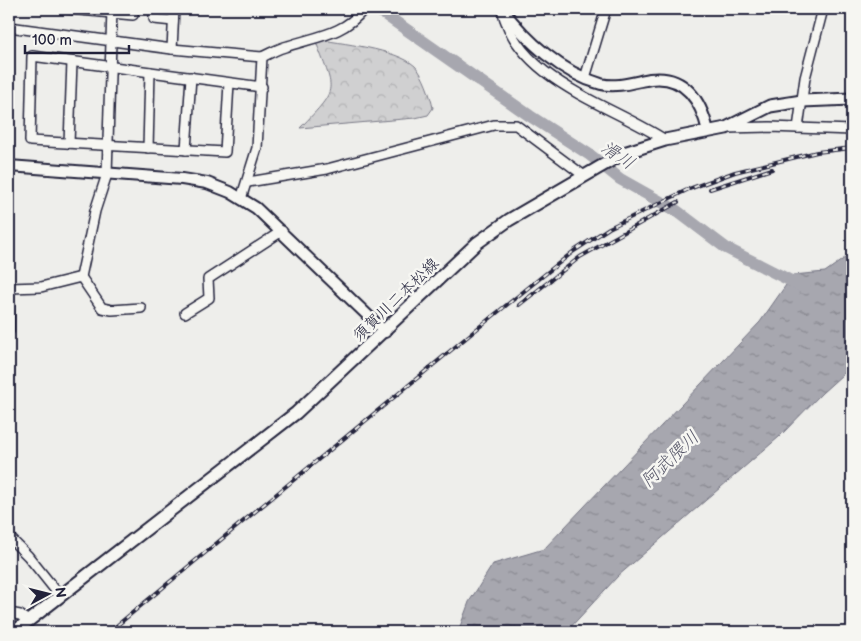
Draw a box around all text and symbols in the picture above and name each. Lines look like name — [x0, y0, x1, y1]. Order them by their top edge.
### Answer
scale bar — [25, 22, 129, 54]
text: 100 m — [32, 31, 72, 50]
water label: 滑川 — [597, 137, 639, 174]
street label: 須賀川二本松線 — [349, 254, 443, 346]
water label: 阿武隈川 — [637, 427, 704, 492]
north arrow — [22, 568, 72, 618]
text: N — [51, 586, 69, 599]

